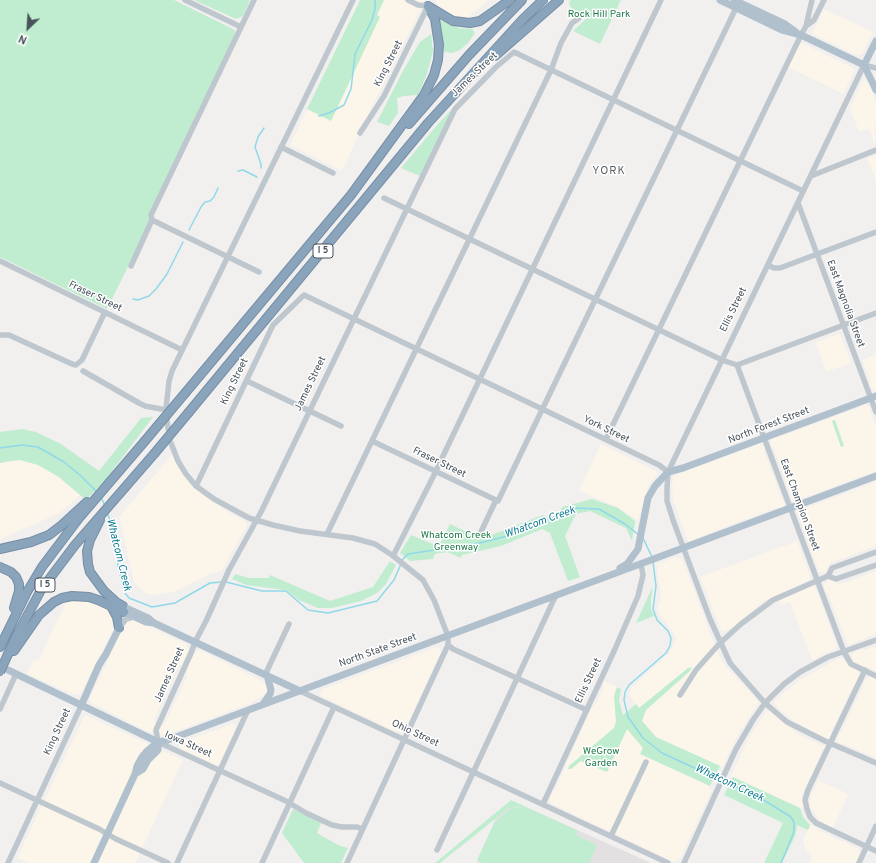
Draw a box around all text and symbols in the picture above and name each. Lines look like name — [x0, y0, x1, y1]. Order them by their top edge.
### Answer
north arrow — [8, 8, 48, 48]
park label: Rock Hill Park — [568, 9, 630, 21]
text: N — [16, 31, 29, 47]
street label: King Street — [372, 39, 406, 89]
street label: James Street — [449, 50, 501, 100]
district label: YORK — [592, 165, 626, 179]
road number: I 5 — [313, 244, 333, 258]
street label: East Magnolia Street — [824, 259, 866, 349]
street label: Fraser Street — [66, 279, 124, 315]
street label: Ellis Street — [718, 286, 750, 334]
street label: James Street — [293, 355, 329, 413]
street label: King Street — [219, 357, 251, 407]
street label: North Forest Street — [727, 405, 811, 447]
street label: York Street — [581, 414, 631, 446]
street label: Fraser Street — [410, 445, 468, 481]
street label: East Champion Street — [777, 457, 821, 553]
water label: Whatcom Creek — [503, 504, 577, 542]
water label: Whatcom Creek — [103, 517, 133, 593]
park label: Whatcom Creek Greenway — [421, 530, 491, 554]
road number: I 5 — [35, 578, 55, 592]
street label: North State Street — [337, 631, 419, 671]
street label: James Street — [152, 645, 188, 705]
street label: Ellis Street — [573, 657, 605, 705]
street label: King Street — [42, 707, 74, 757]
street label: Ohio Street — [389, 718, 441, 750]
street label: Iowa Street — [162, 729, 214, 761]
park label: WeGrow Garden — [583, 746, 619, 770]
water label: Whatcom Creek — [693, 762, 765, 806]

